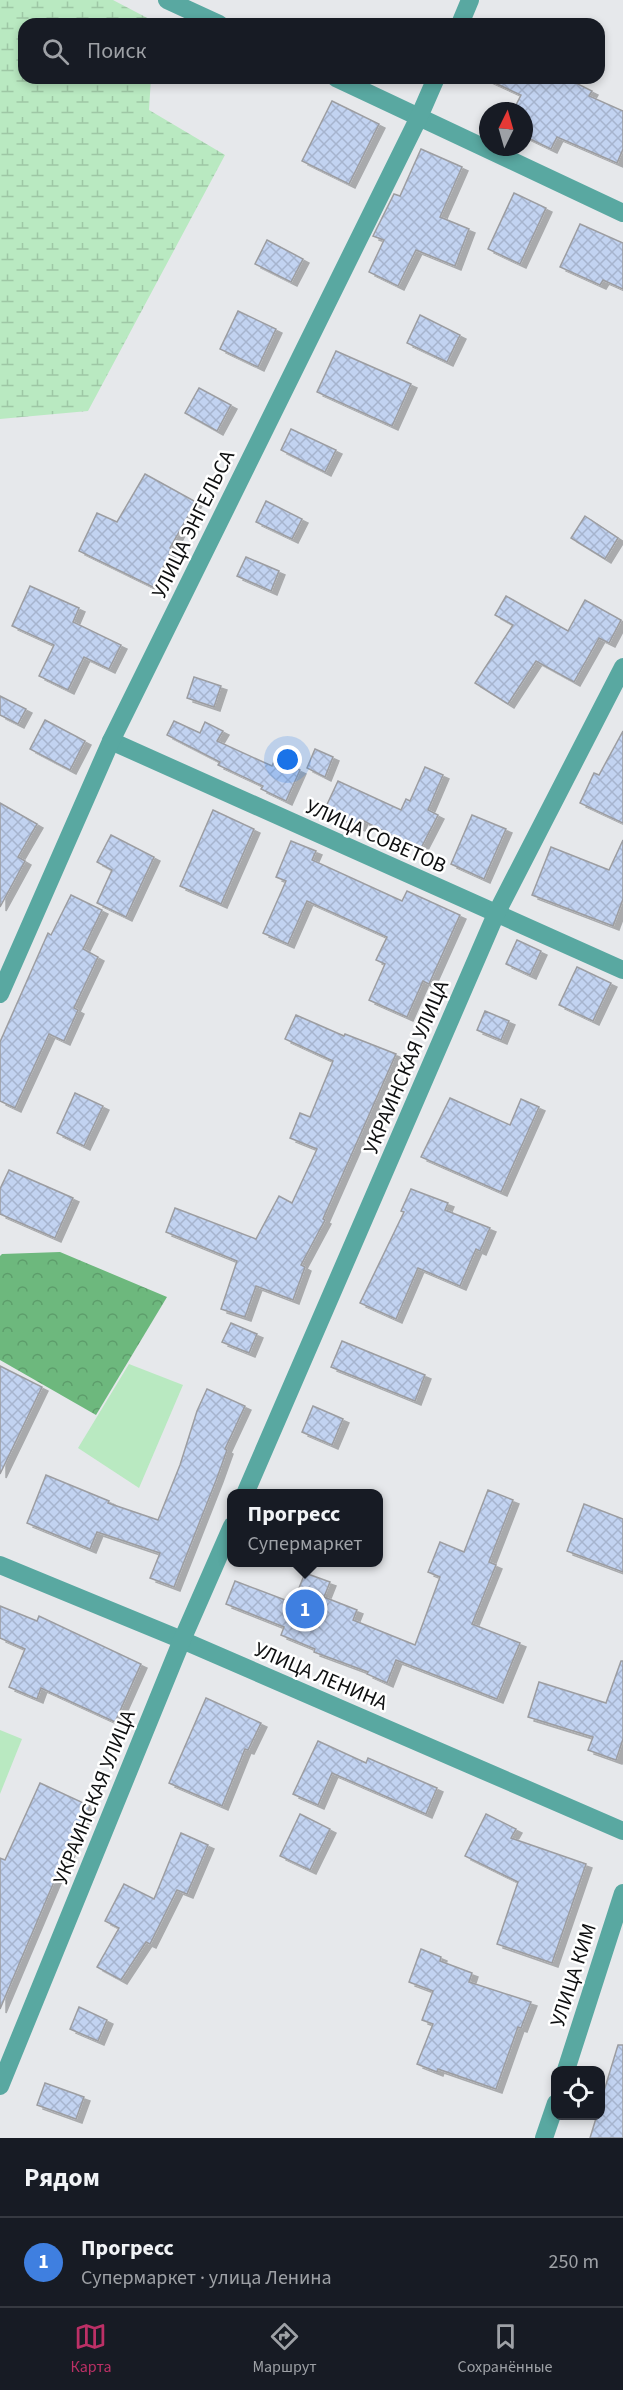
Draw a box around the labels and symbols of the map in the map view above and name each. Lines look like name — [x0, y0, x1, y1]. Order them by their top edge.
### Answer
north arrow — [479, 102, 533, 156]
street label: УЛИЦА ЭНГЕЛЬСА — [144, 444, 242, 603]
your location — [273, 745, 302, 774]
street label: УЛИЦА СОВЕТОВ — [301, 792, 451, 880]
street label: УКРАИНСКАЯ УЛИЦА — [356, 975, 456, 1159]
pin: 1 — [286, 1586, 324, 1632]
street label: УЛИЦА ЛЕНИНА — [250, 1634, 393, 1718]
street label: УКРАИНСКАЯ УЛИЦА — [45, 1705, 143, 1889]
street label: УЛИЦА КИМ — [542, 1920, 604, 2030]

